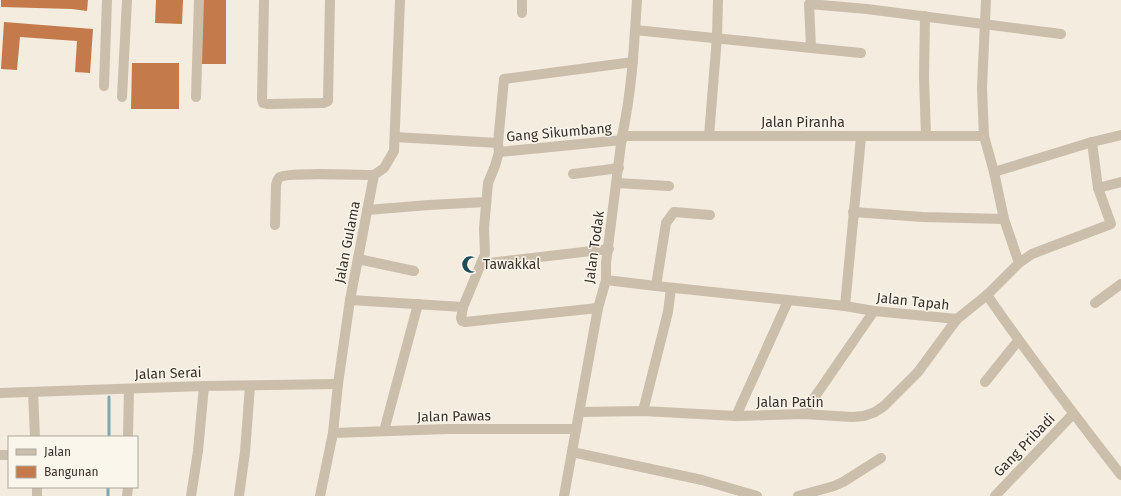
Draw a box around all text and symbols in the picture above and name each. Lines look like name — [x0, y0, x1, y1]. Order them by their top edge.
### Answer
street label: Jalan Piranha — [761, 114, 845, 131]
street label: Gang Sikumbang — [506, 119, 613, 146]
street label: Jalan Gulama — [331, 199, 364, 285]
street label: Jalan Todak — [581, 209, 608, 284]
mosque icon: Tawakkal — [460, 254, 480, 274]
place label: Tawakkal — [483, 256, 540, 273]
street label: Jalan Tapah — [876, 289, 950, 314]
street label: Jalan Serai — [134, 364, 202, 383]
street label: Jalan Patin — [756, 394, 824, 411]
street label: Jalan Pawas — [417, 407, 492, 426]
street label: Gang Pribadi — [990, 410, 1059, 480]
legend — [8, 436, 138, 488]
text: Jalan — [44, 445, 71, 459]
text: Bangunan — [44, 465, 99, 479]

